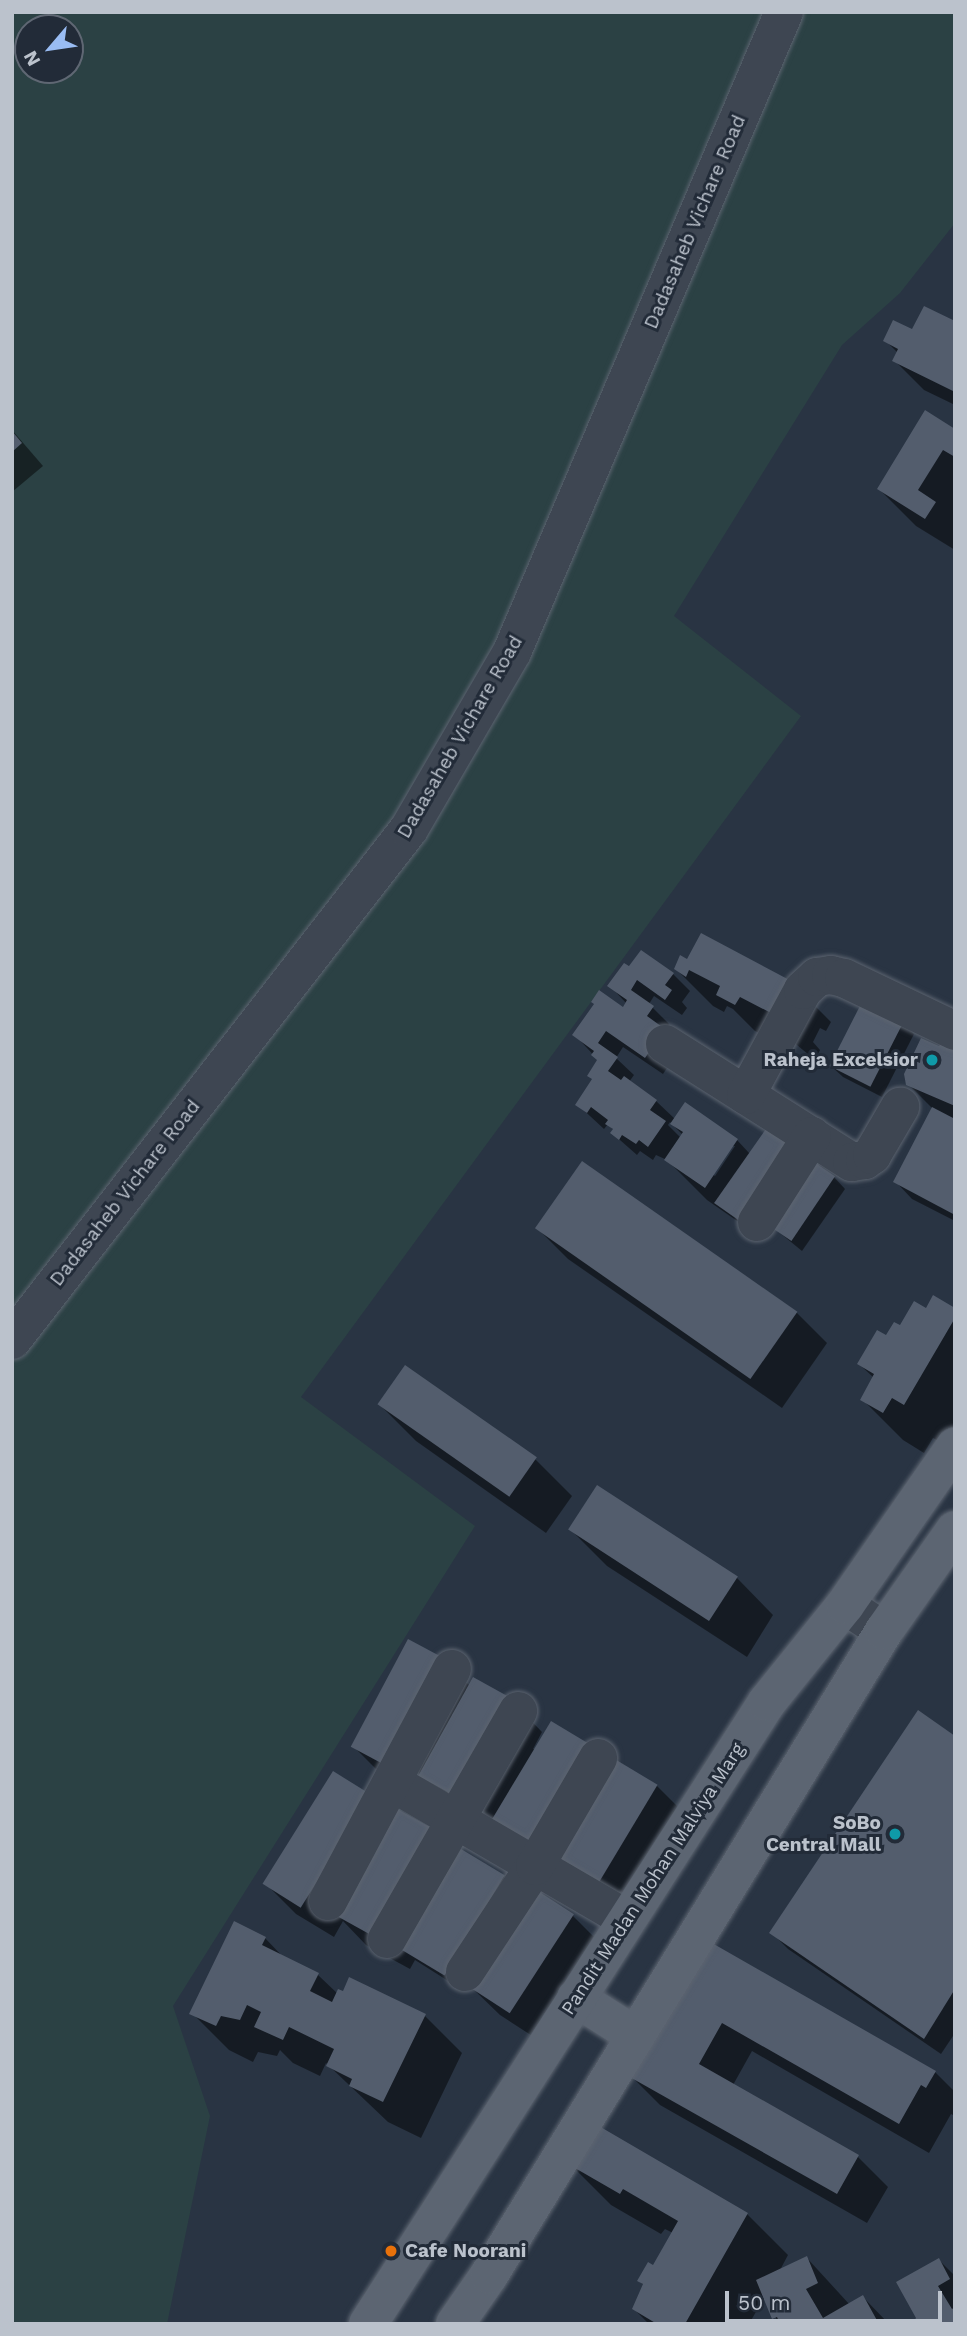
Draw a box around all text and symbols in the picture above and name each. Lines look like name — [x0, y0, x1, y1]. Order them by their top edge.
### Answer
north arrow — [14, 14, 84, 84]
text: N — [18, 47, 45, 70]
street label: Dadasaheb Vichare Road — [639, 111, 751, 333]
street label: Dadasaheb Vichare Road — [392, 631, 528, 843]
place label: Raheja Excelsior — [763, 1049, 918, 1071]
marker: Raheja Excelsior — [924, 1052, 940, 1068]
street label: Dadasaheb Vichare Road — [45, 1095, 205, 1291]
street label: Pandit Madan Mohan Malviya Marg — [556, 1739, 750, 2019]
place label: SoBo Central Mall — [766, 1812, 881, 1856]
marker: SoBo Central Mall — [887, 1826, 903, 1842]
place label: Cafe Noorani — [405, 2240, 526, 2262]
marker: Cafe Noorani — [383, 2243, 399, 2259]
scale bar — [729, 2276, 946, 2320]
text: 50 m — [738, 2290, 790, 2315]

